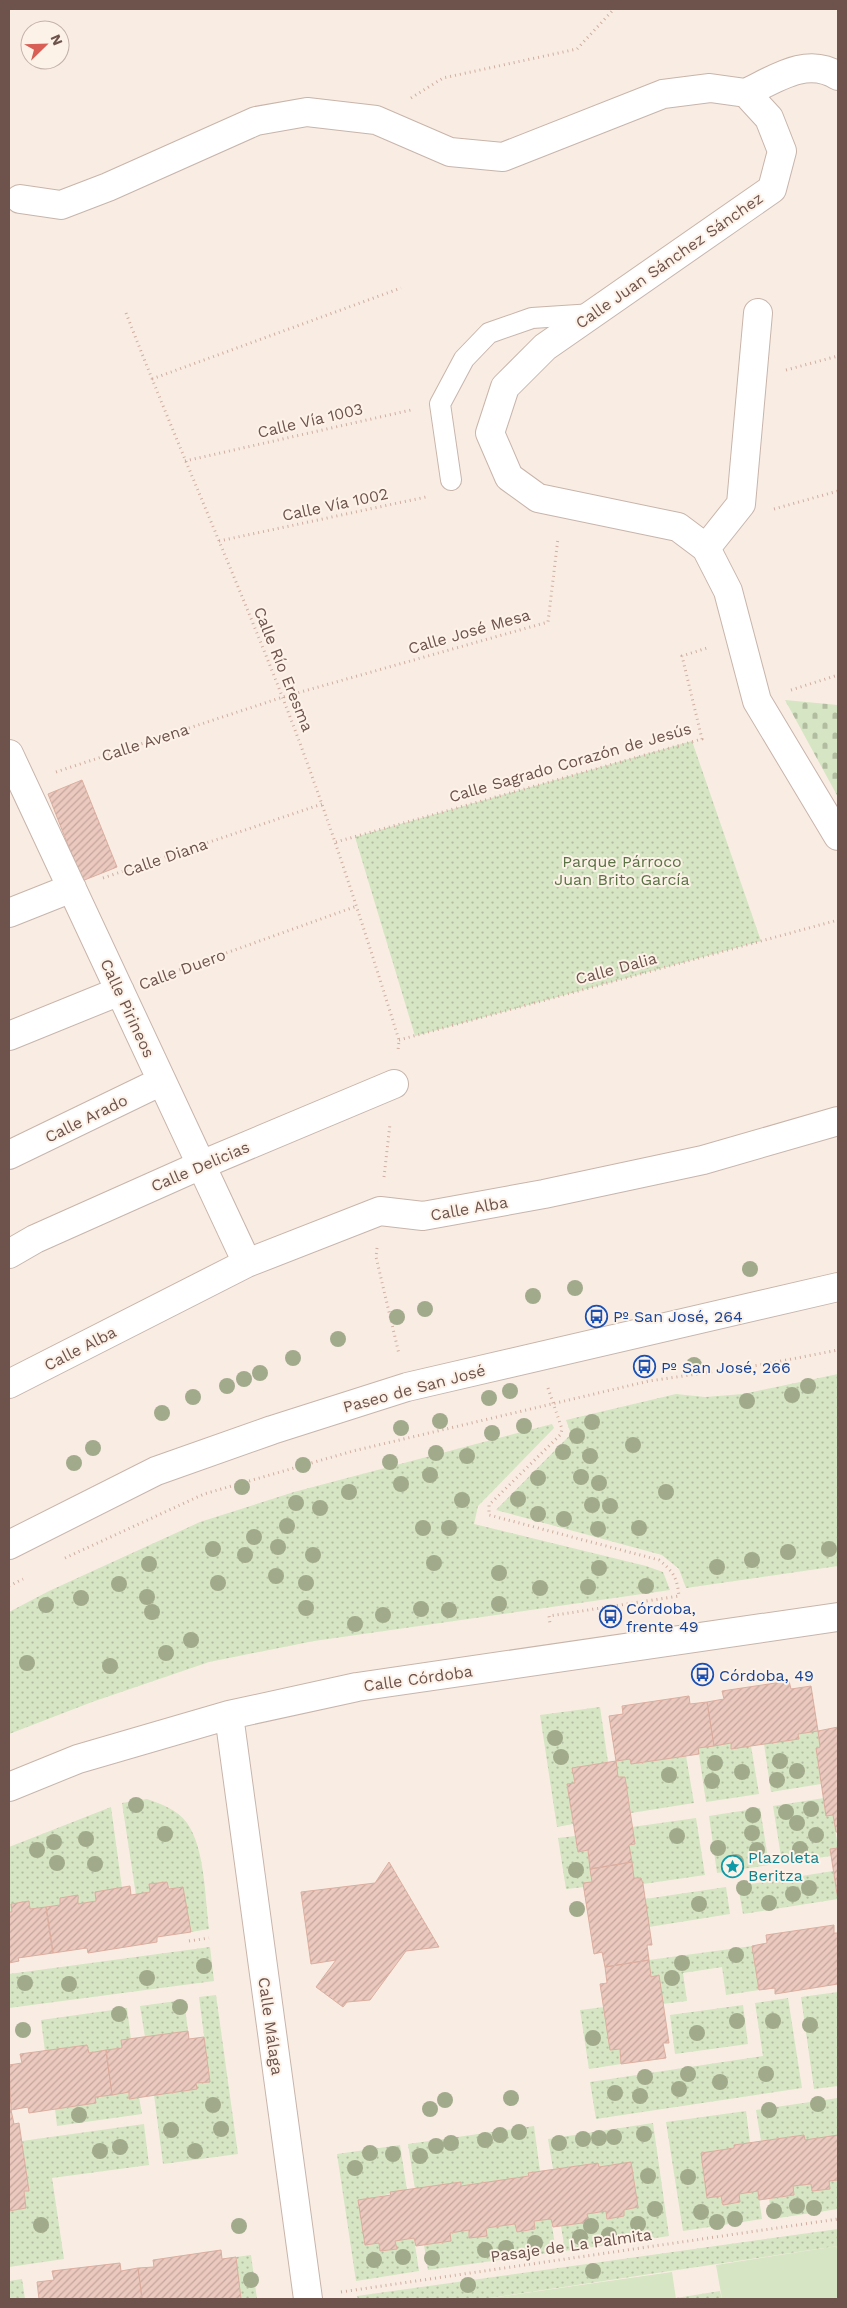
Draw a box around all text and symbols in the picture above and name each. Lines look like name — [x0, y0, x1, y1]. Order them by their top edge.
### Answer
north arrow — [20, 20, 70, 70]
text: N — [48, 32, 66, 48]
street label: Calle Juan Sánchez Sánchez — [572, 188, 767, 332]
street label: Calle Vía 1003 — [256, 399, 365, 442]
street label: Calle Vía 1002 — [280, 484, 390, 525]
street label: Calle Río Eresma — [250, 604, 317, 734]
street label: Calle José Mesa — [406, 605, 532, 658]
street label: Calle Avena — [99, 719, 191, 765]
street label: Calle Sagrado Corazón de Jesús — [447, 719, 693, 806]
street label: Calle Diana — [120, 834, 210, 881]
park label: Parque Párroco Juan Brito García — [554, 852, 690, 889]
street label: Calle Duero — [136, 945, 228, 994]
street label: Calle Dalia — [573, 949, 659, 988]
street label: Calle Pirineos — [96, 956, 159, 1060]
street label: Calle Arado — [42, 1090, 131, 1147]
street label: Calle Delicias — [148, 1137, 252, 1196]
street label: Calle Alba — [429, 1192, 509, 1225]
bus stop icon: Pº San José, 264 — [585, 1304, 609, 1328]
place label: Pº San José, 264 — [613, 1307, 743, 1326]
street label: Calle Alba — [41, 1322, 119, 1375]
bus stop icon: Pº San José, 266 — [633, 1355, 657, 1379]
place label: Pº San José, 266 — [661, 1358, 791, 1377]
street label: Paseo de San José — [341, 1360, 487, 1417]
place label: Córdoba, frente 49 — [626, 1599, 699, 1636]
bus stop icon: Córdoba, frente 49 — [598, 1605, 622, 1629]
street label: Calle Córdoba — [362, 1661, 474, 1696]
bus stop icon: Córdoba, 49 — [691, 1663, 715, 1687]
place label: Córdoba, 49 — [719, 1666, 814, 1685]
place label: Plazoleta Beritza — [748, 1848, 819, 1885]
place icon: Plazoleta Beritza — [720, 1854, 744, 1878]
street label: Calle Málaga — [254, 1976, 287, 2076]
street label: Pasaje de La Palmita — [489, 2225, 653, 2266]

